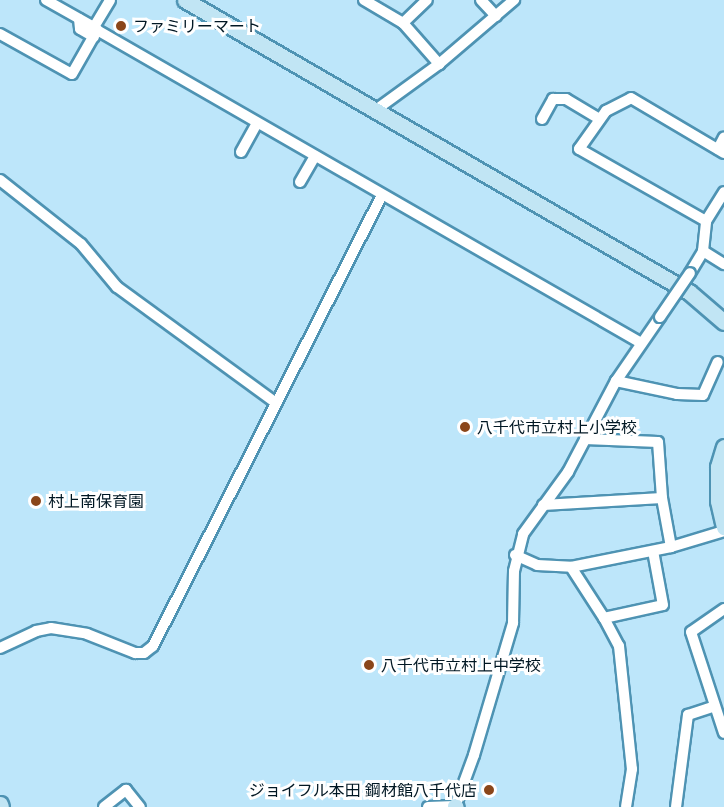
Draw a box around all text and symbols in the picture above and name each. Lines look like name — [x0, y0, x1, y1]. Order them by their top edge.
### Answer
place label: ファミリーマート — [133, 16, 261, 36]
marker: ファミリーマート — [114, 19, 128, 33]
place label: 八千代市立村上小学校 — [477, 417, 637, 437]
marker: 八千代市立村上小学校 — [458, 420, 472, 434]
place label: 村上南保育園 — [48, 491, 144, 511]
marker: 村上南保育園 — [29, 494, 43, 508]
place label: 八千代市立村上中学校 — [381, 655, 541, 675]
marker: 八千代市立村上中学校 — [362, 658, 376, 672]
place label: ジョイフル本田 鋼材館八千代店 — [249, 780, 477, 800]
marker: ジョイフル本田 鋼材館八千代店 — [482, 783, 496, 797]

